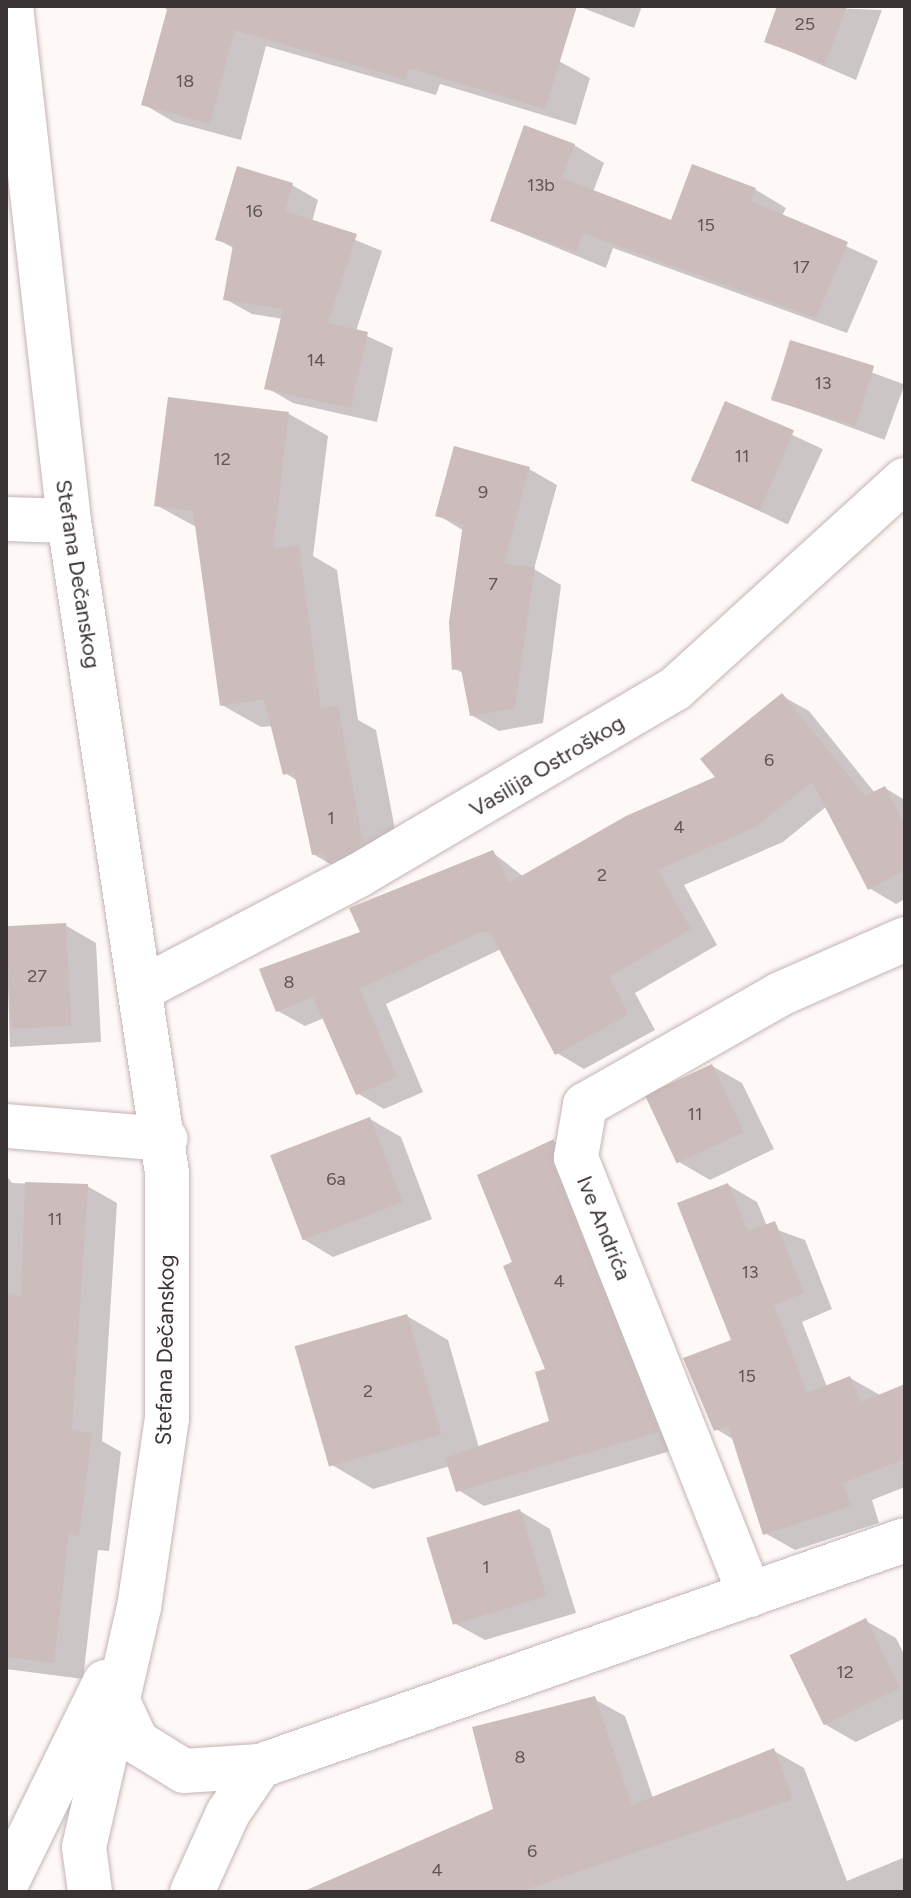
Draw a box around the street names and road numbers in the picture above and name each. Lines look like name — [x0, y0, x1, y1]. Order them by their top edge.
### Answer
street label: Stefana Dečanskog — [50, 478, 106, 670]
street label: Vasilija Ostroškog — [465, 709, 629, 823]
street label: Ive Andrića — [571, 1172, 637, 1284]
street label: Stefana Dečanskog — [150, 1254, 180, 1446]

